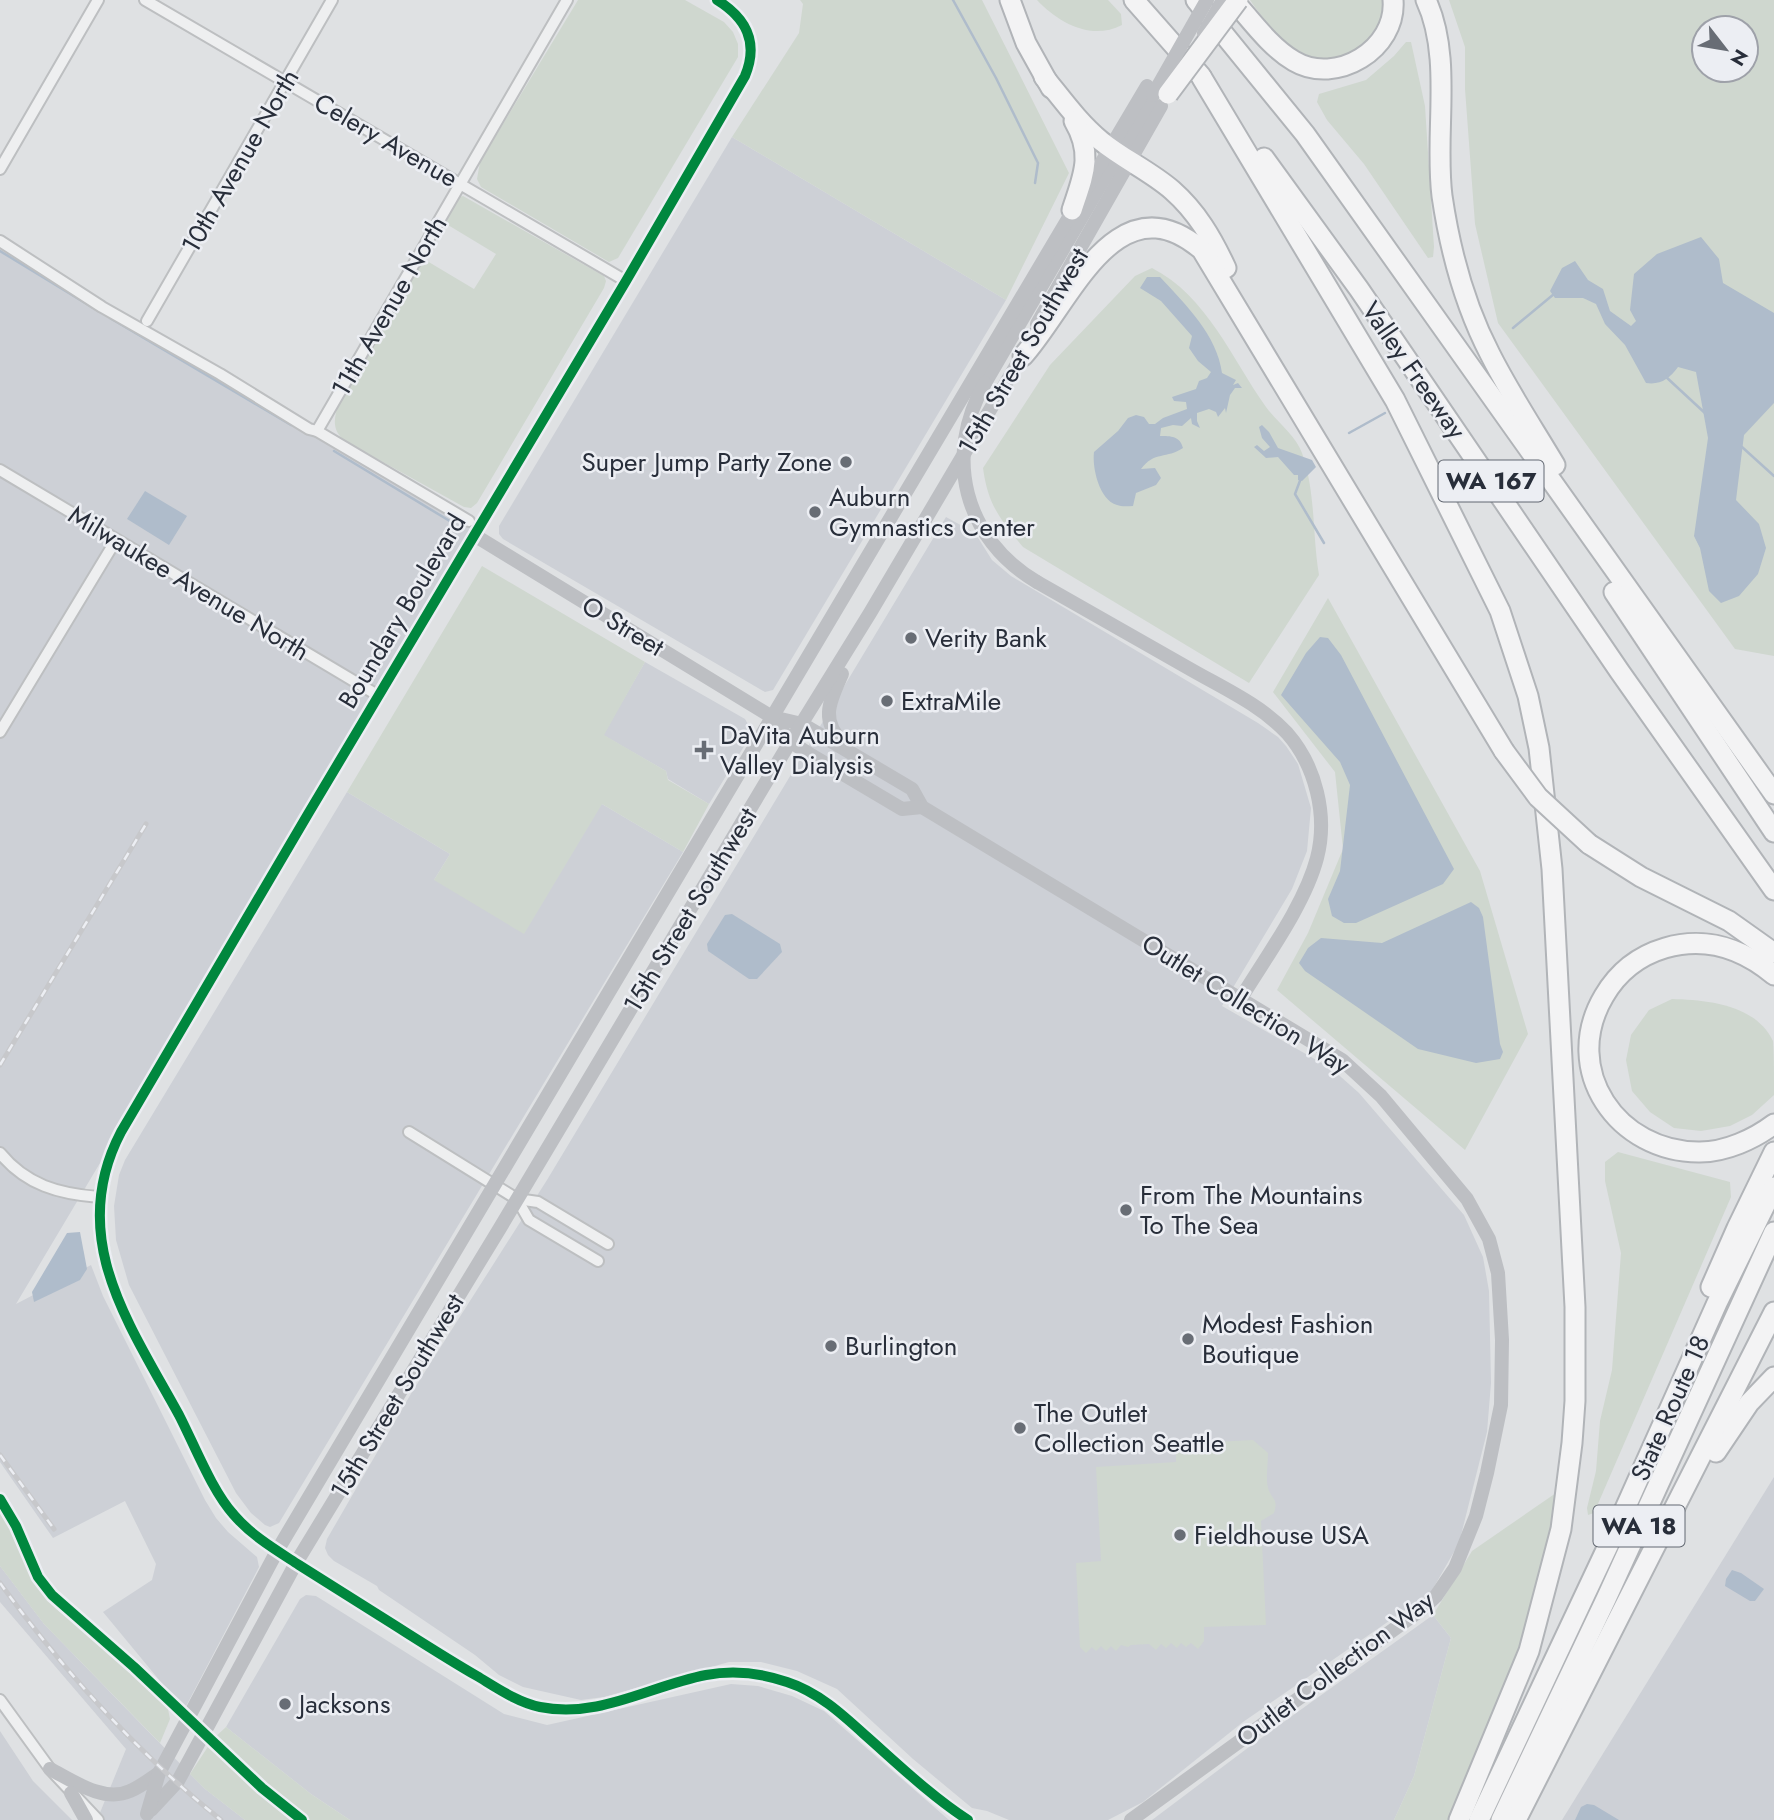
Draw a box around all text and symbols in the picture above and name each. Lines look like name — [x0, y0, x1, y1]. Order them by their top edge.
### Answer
north arrow — [1690, 14, 1760, 84]
text: N — [1724, 44, 1755, 71]
street label: 10th Avenue North — [172, 62, 308, 260]
street label: Celery Avenue — [307, 83, 465, 197]
street label: 11th Avenue North — [322, 209, 456, 403]
street label: 15th Street Southwest — [948, 240, 1098, 461]
street label: Valley Freeway — [1353, 293, 1476, 447]
place label: Super Jump Party Zone — [581, 443, 832, 481]
marker: Super Jump Party Zone — [838, 454, 854, 470]
road number: WA 167 — [1438, 460, 1544, 502]
place label: Auburn Gymnastics Center — [829, 478, 1035, 546]
street label: Milwaukee Avenue North — [61, 496, 317, 670]
marker: Auburn Gymnastics Center — [807, 504, 823, 520]
street label: Boundary Boulevard — [329, 506, 475, 716]
street label: O Street — [574, 586, 672, 666]
place label: Verity Bank — [925, 619, 1047, 657]
marker: Verity Bank — [903, 630, 919, 646]
place label: ExtraMile — [901, 682, 1001, 720]
marker: ExtraMile — [879, 693, 895, 709]
place label: DaVita Auburn Valley Dialysis — [720, 716, 880, 784]
marker: DaVita Auburn Valley Dialysis — [694, 740, 714, 760]
street label: 15th Street Southwest — [614, 800, 767, 1020]
street label: Outlet Collection Way — [1134, 924, 1358, 1084]
place label: From The Mountains To The Sea — [1140, 1176, 1362, 1244]
marker: From The Mountains To The Sea — [1118, 1202, 1134, 1218]
street label: 15th Street Southwest — [321, 1286, 474, 1506]
place label: Modest Fashion Boutique — [1202, 1305, 1373, 1373]
place label: Burlington — [845, 1327, 957, 1365]
street label: State Route 18 — [1621, 1329, 1719, 1487]
marker: Modest Fashion Boutique — [1180, 1331, 1196, 1347]
marker: Burlington — [823, 1338, 839, 1354]
place label: The Outlet Collection Seattle — [1034, 1394, 1224, 1462]
marker: The Outlet Collection Seattle — [1012, 1420, 1028, 1436]
road number: WA 18 — [1594, 1506, 1684, 1546]
place label: Fieldhouse USA — [1194, 1516, 1370, 1554]
marker: Fieldhouse USA — [1172, 1527, 1188, 1543]
street label: Outlet Collection Way — [1228, 1582, 1442, 1756]
place label: Jacksons — [296, 1685, 390, 1723]
marker: Jacksons — [277, 1696, 293, 1712]

